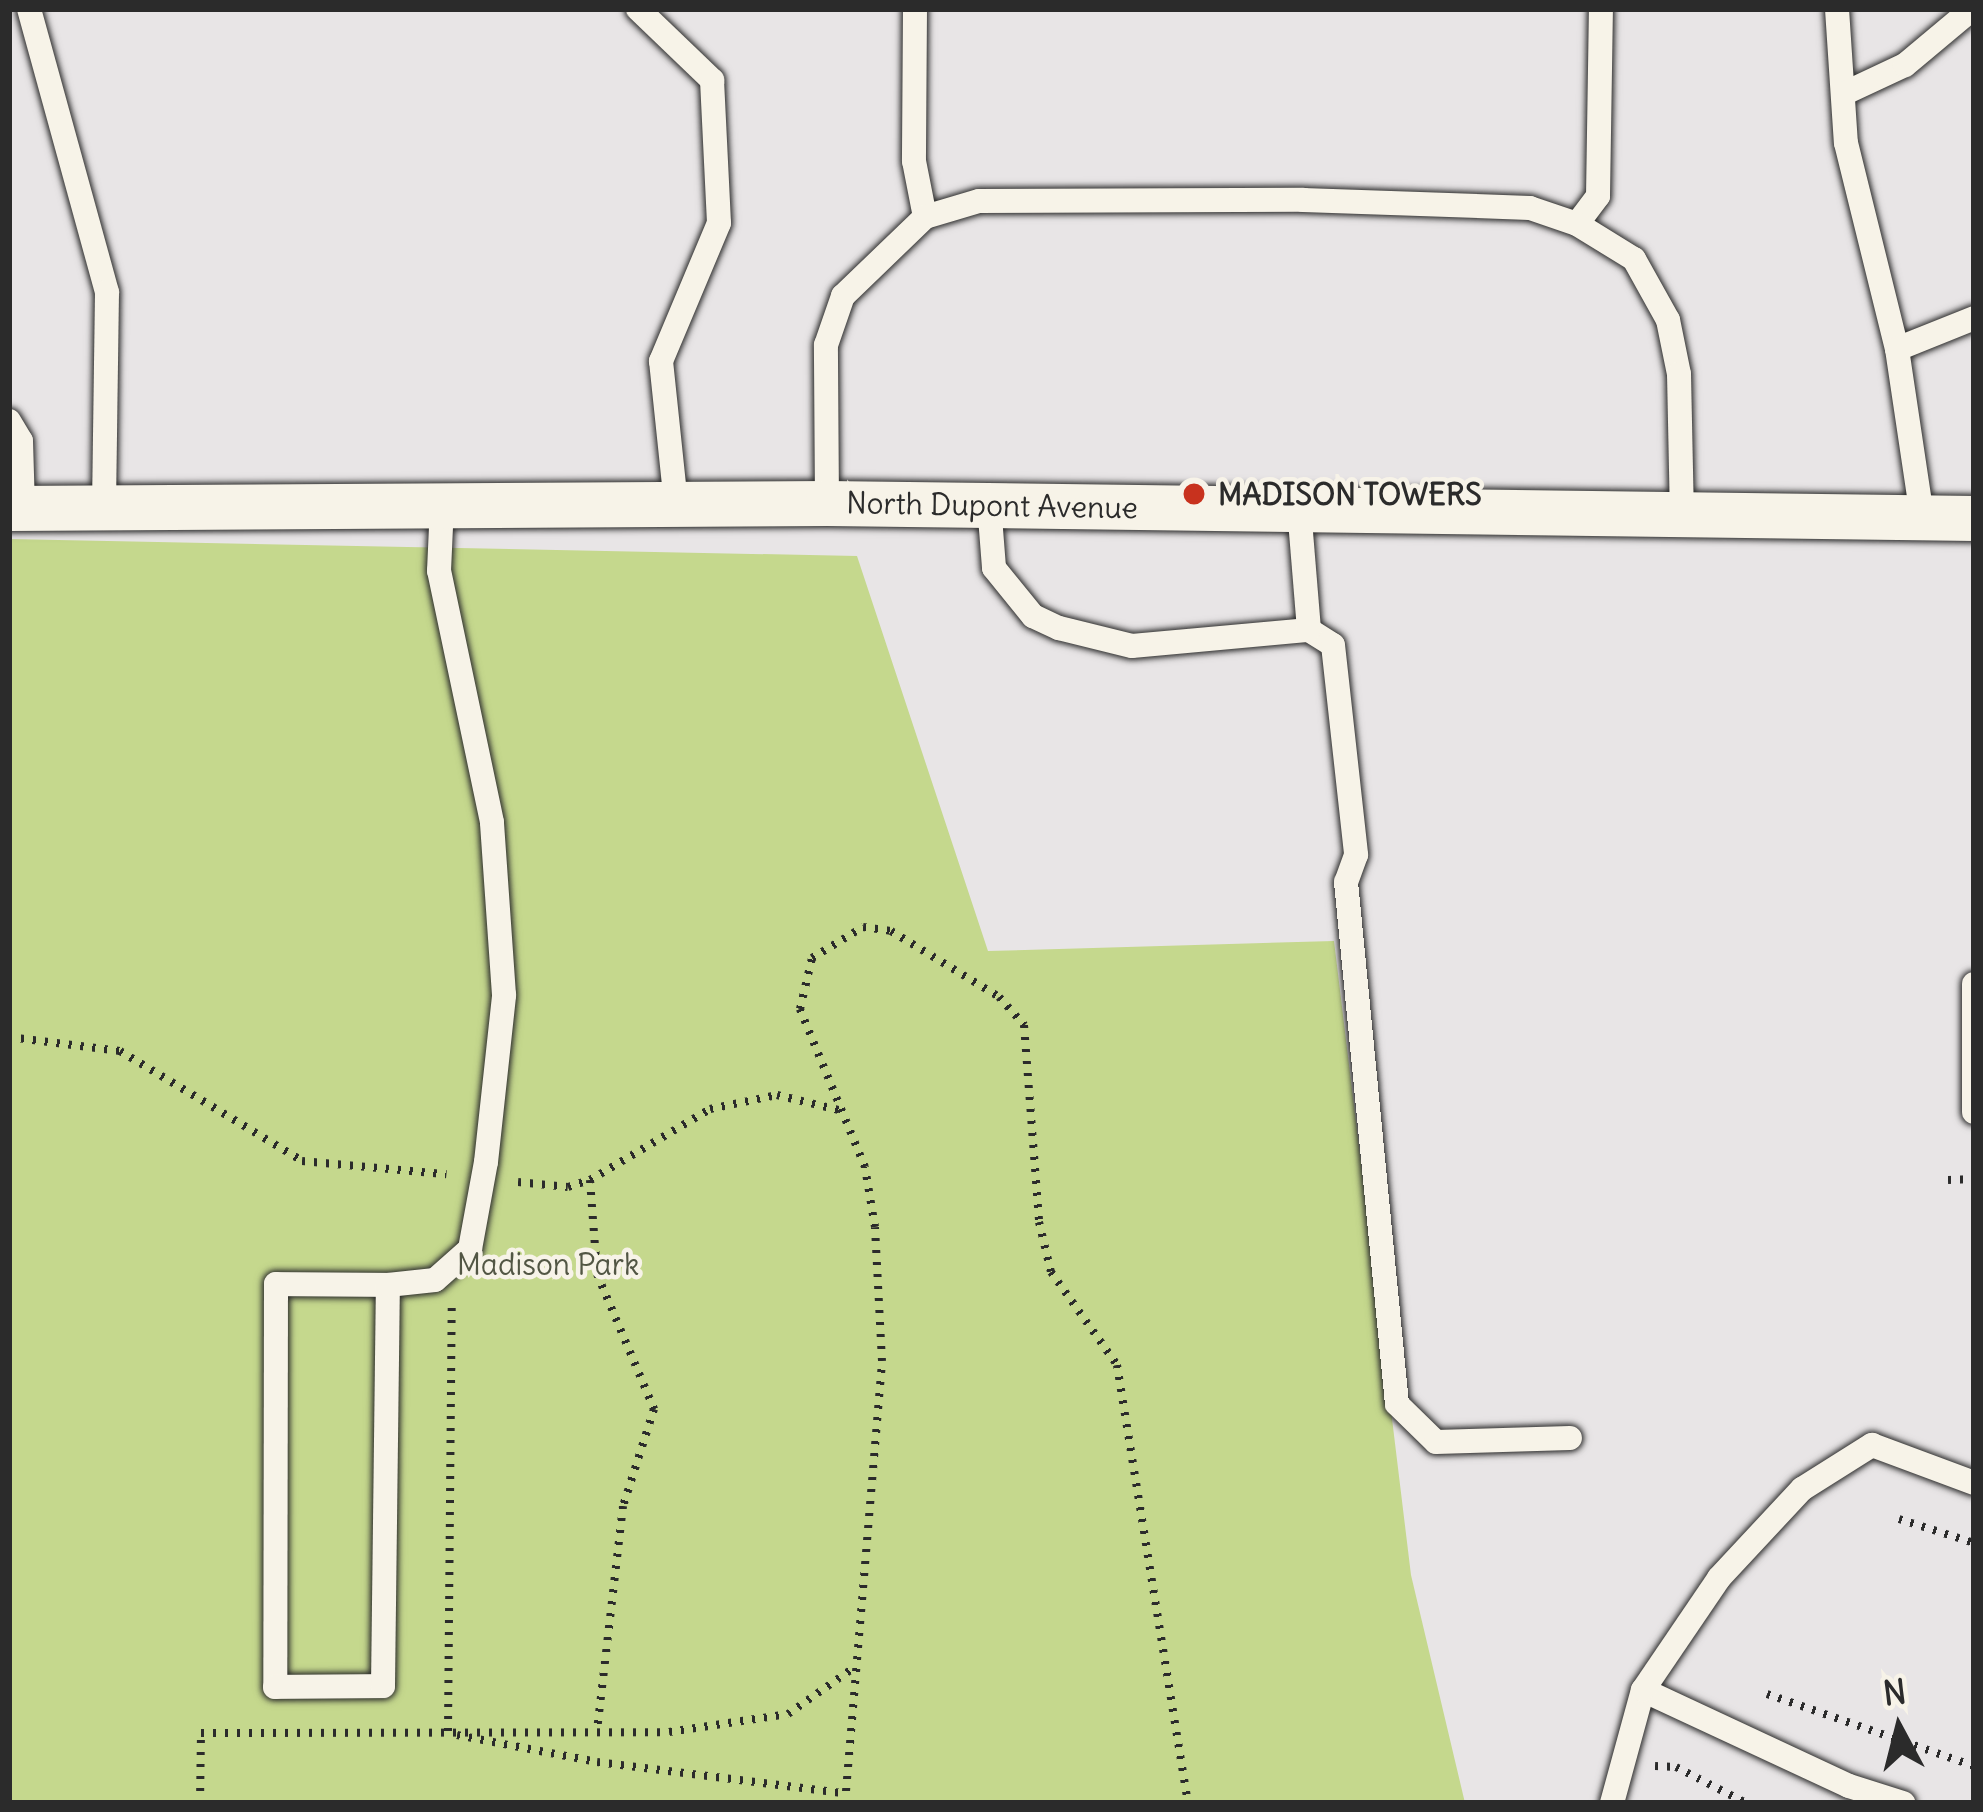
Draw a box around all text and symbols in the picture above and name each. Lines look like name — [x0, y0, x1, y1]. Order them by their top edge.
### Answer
place label: MADISON TOWERS — [1218, 476, 1482, 512]
marker: MADISON TOWERS — [1181, 481, 1207, 507]
street label: North Dupont Avenue — [846, 484, 1138, 526]
park label: Madison Park — [457, 1246, 639, 1282]
north arrow — [1839, 1668, 1959, 1788]
text: N — [1881, 1670, 1908, 1715]

